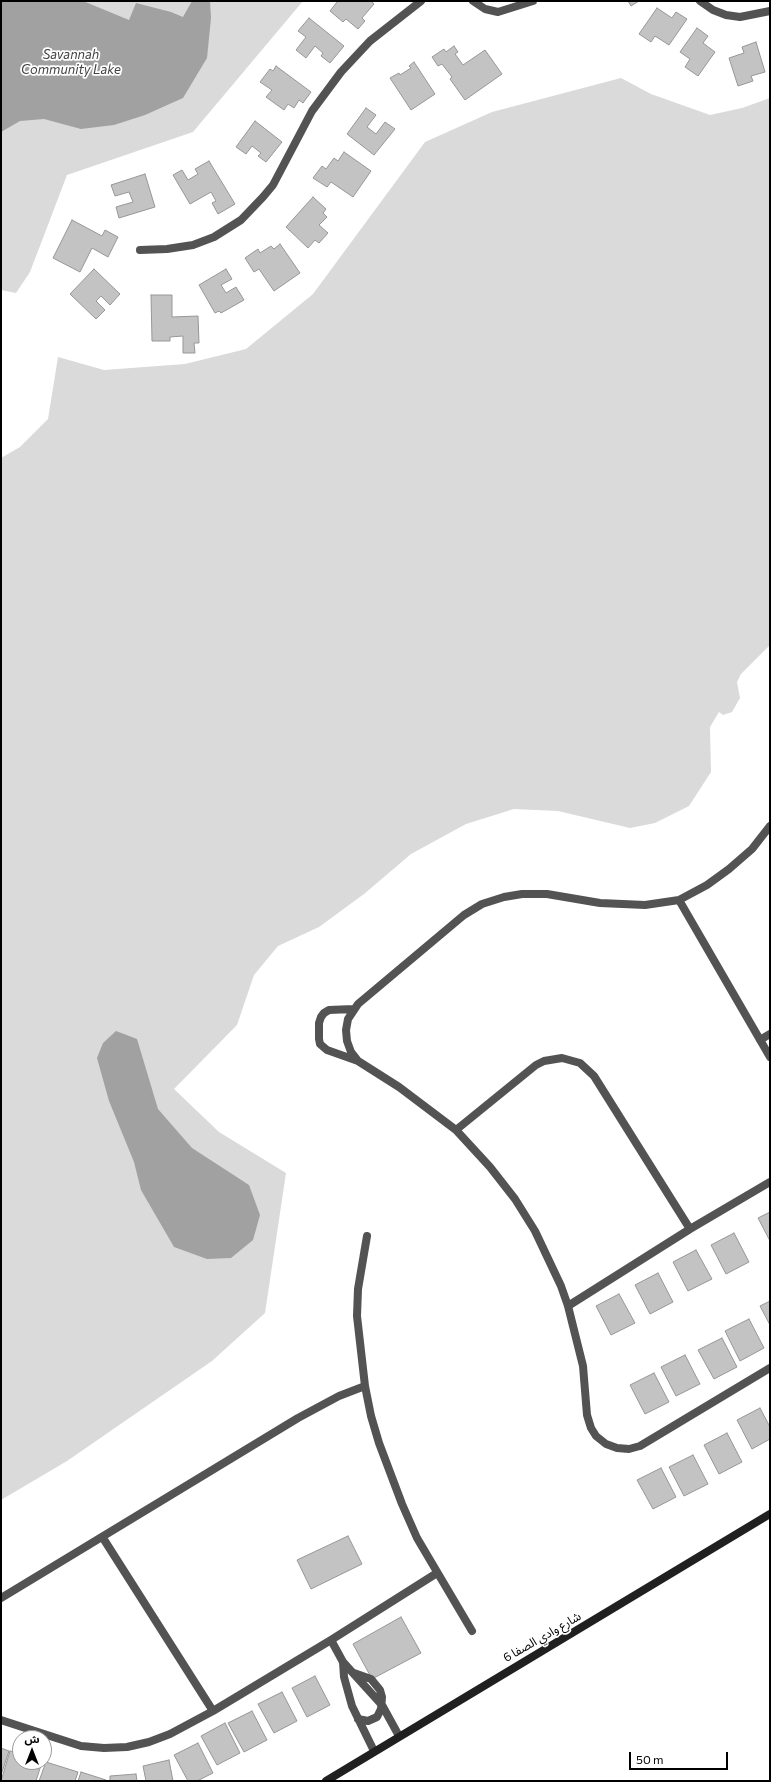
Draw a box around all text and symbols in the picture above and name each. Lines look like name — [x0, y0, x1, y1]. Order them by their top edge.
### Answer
water label: Savannah Community Lake — [21, 47, 121, 78]
street label: شارع وادي الصفا 6 — [501, 1609, 583, 1665]
north arrow — [12, 1730, 52, 1770]
text: ش — [24, 1732, 40, 1745]
scale bar — [631, 1744, 730, 1770]
text: 50 m — [636, 1752, 664, 1766]

